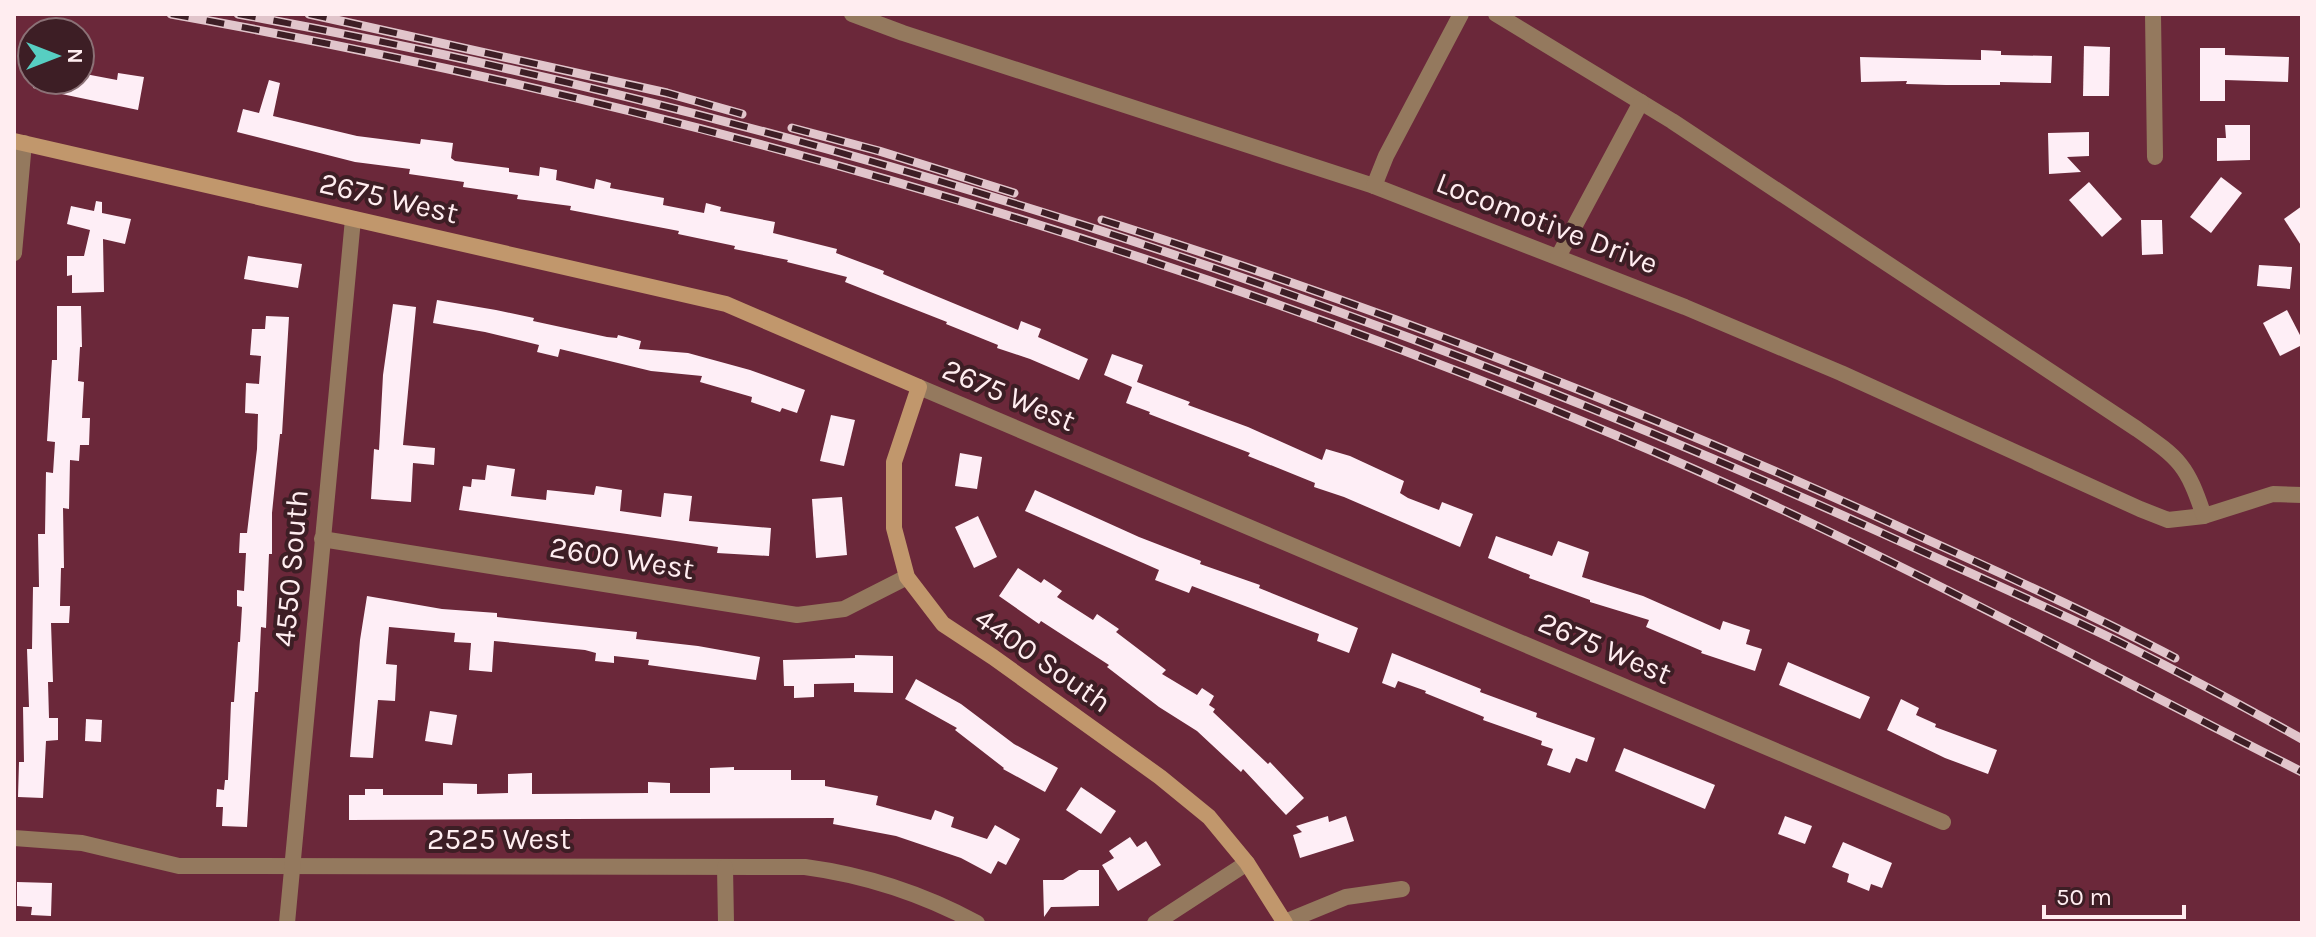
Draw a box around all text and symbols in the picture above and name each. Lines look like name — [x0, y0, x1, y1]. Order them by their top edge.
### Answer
north arrow — [16, 16, 96, 96]
text: N — [62, 48, 88, 64]
street label: Locomotive Drive — [1431, 164, 1663, 282]
street label: 2675 West — [316, 165, 462, 231]
street label: 2675 West — [937, 351, 1081, 439]
street label: 4550 South — [266, 488, 316, 648]
street label: 2600 West — [547, 529, 697, 587]
street label: 4400 South — [968, 600, 1118, 720]
street label: 2675 West — [1533, 604, 1677, 692]
street label: 2525 West — [427, 821, 571, 857]
scale bar — [2044, 869, 2184, 919]
text: 50 m — [2056, 883, 2112, 911]

